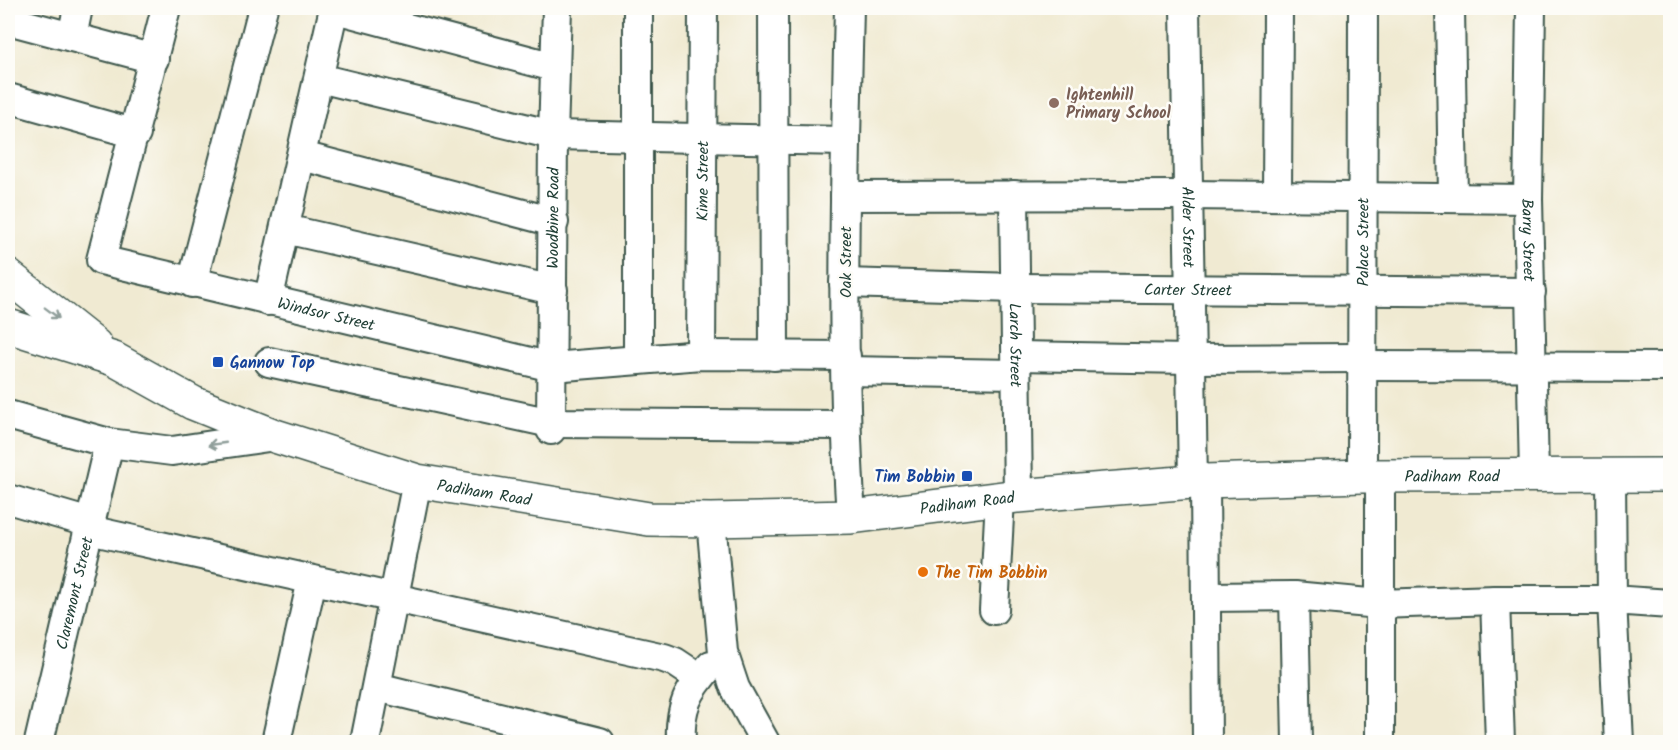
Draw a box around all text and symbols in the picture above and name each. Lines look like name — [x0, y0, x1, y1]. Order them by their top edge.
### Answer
place label: Ightenhill Primary School — [1066, 83, 1172, 126]
marker: Ightenhill Primary School — [1047, 96, 1061, 110]
street label: Kime Street — [691, 140, 716, 221]
street label: Woodbine Road — [541, 166, 567, 269]
street label: Alder Street — [1174, 186, 1200, 269]
street label: Palace Street — [1351, 197, 1377, 287]
street label: Barry Street — [1514, 198, 1541, 282]
street label: Oak Street — [834, 225, 859, 298]
street label: Carter Street — [1144, 278, 1233, 304]
street label: Windsor Street — [275, 291, 378, 339]
street label: Larch Street — [1001, 303, 1028, 388]
one-way arrow — [44, 307, 60, 319]
place label: Gannow Top — [230, 351, 315, 376]
marker: Gannow Top — [211, 355, 225, 369]
one-way arrow — [208, 439, 227, 450]
place label: Tim Bobbin — [874, 465, 955, 490]
street label: Padiham Road — [1404, 465, 1501, 490]
marker: Tim Bobbin — [960, 469, 974, 483]
street label: Padiham Road — [435, 473, 534, 514]
street label: Padiham Road — [918, 485, 1017, 522]
street label: Claremont Street — [50, 534, 101, 652]
place label: The Tim Bobbin — [935, 561, 1047, 586]
marker: The Tim Bobbin — [916, 565, 930, 579]

